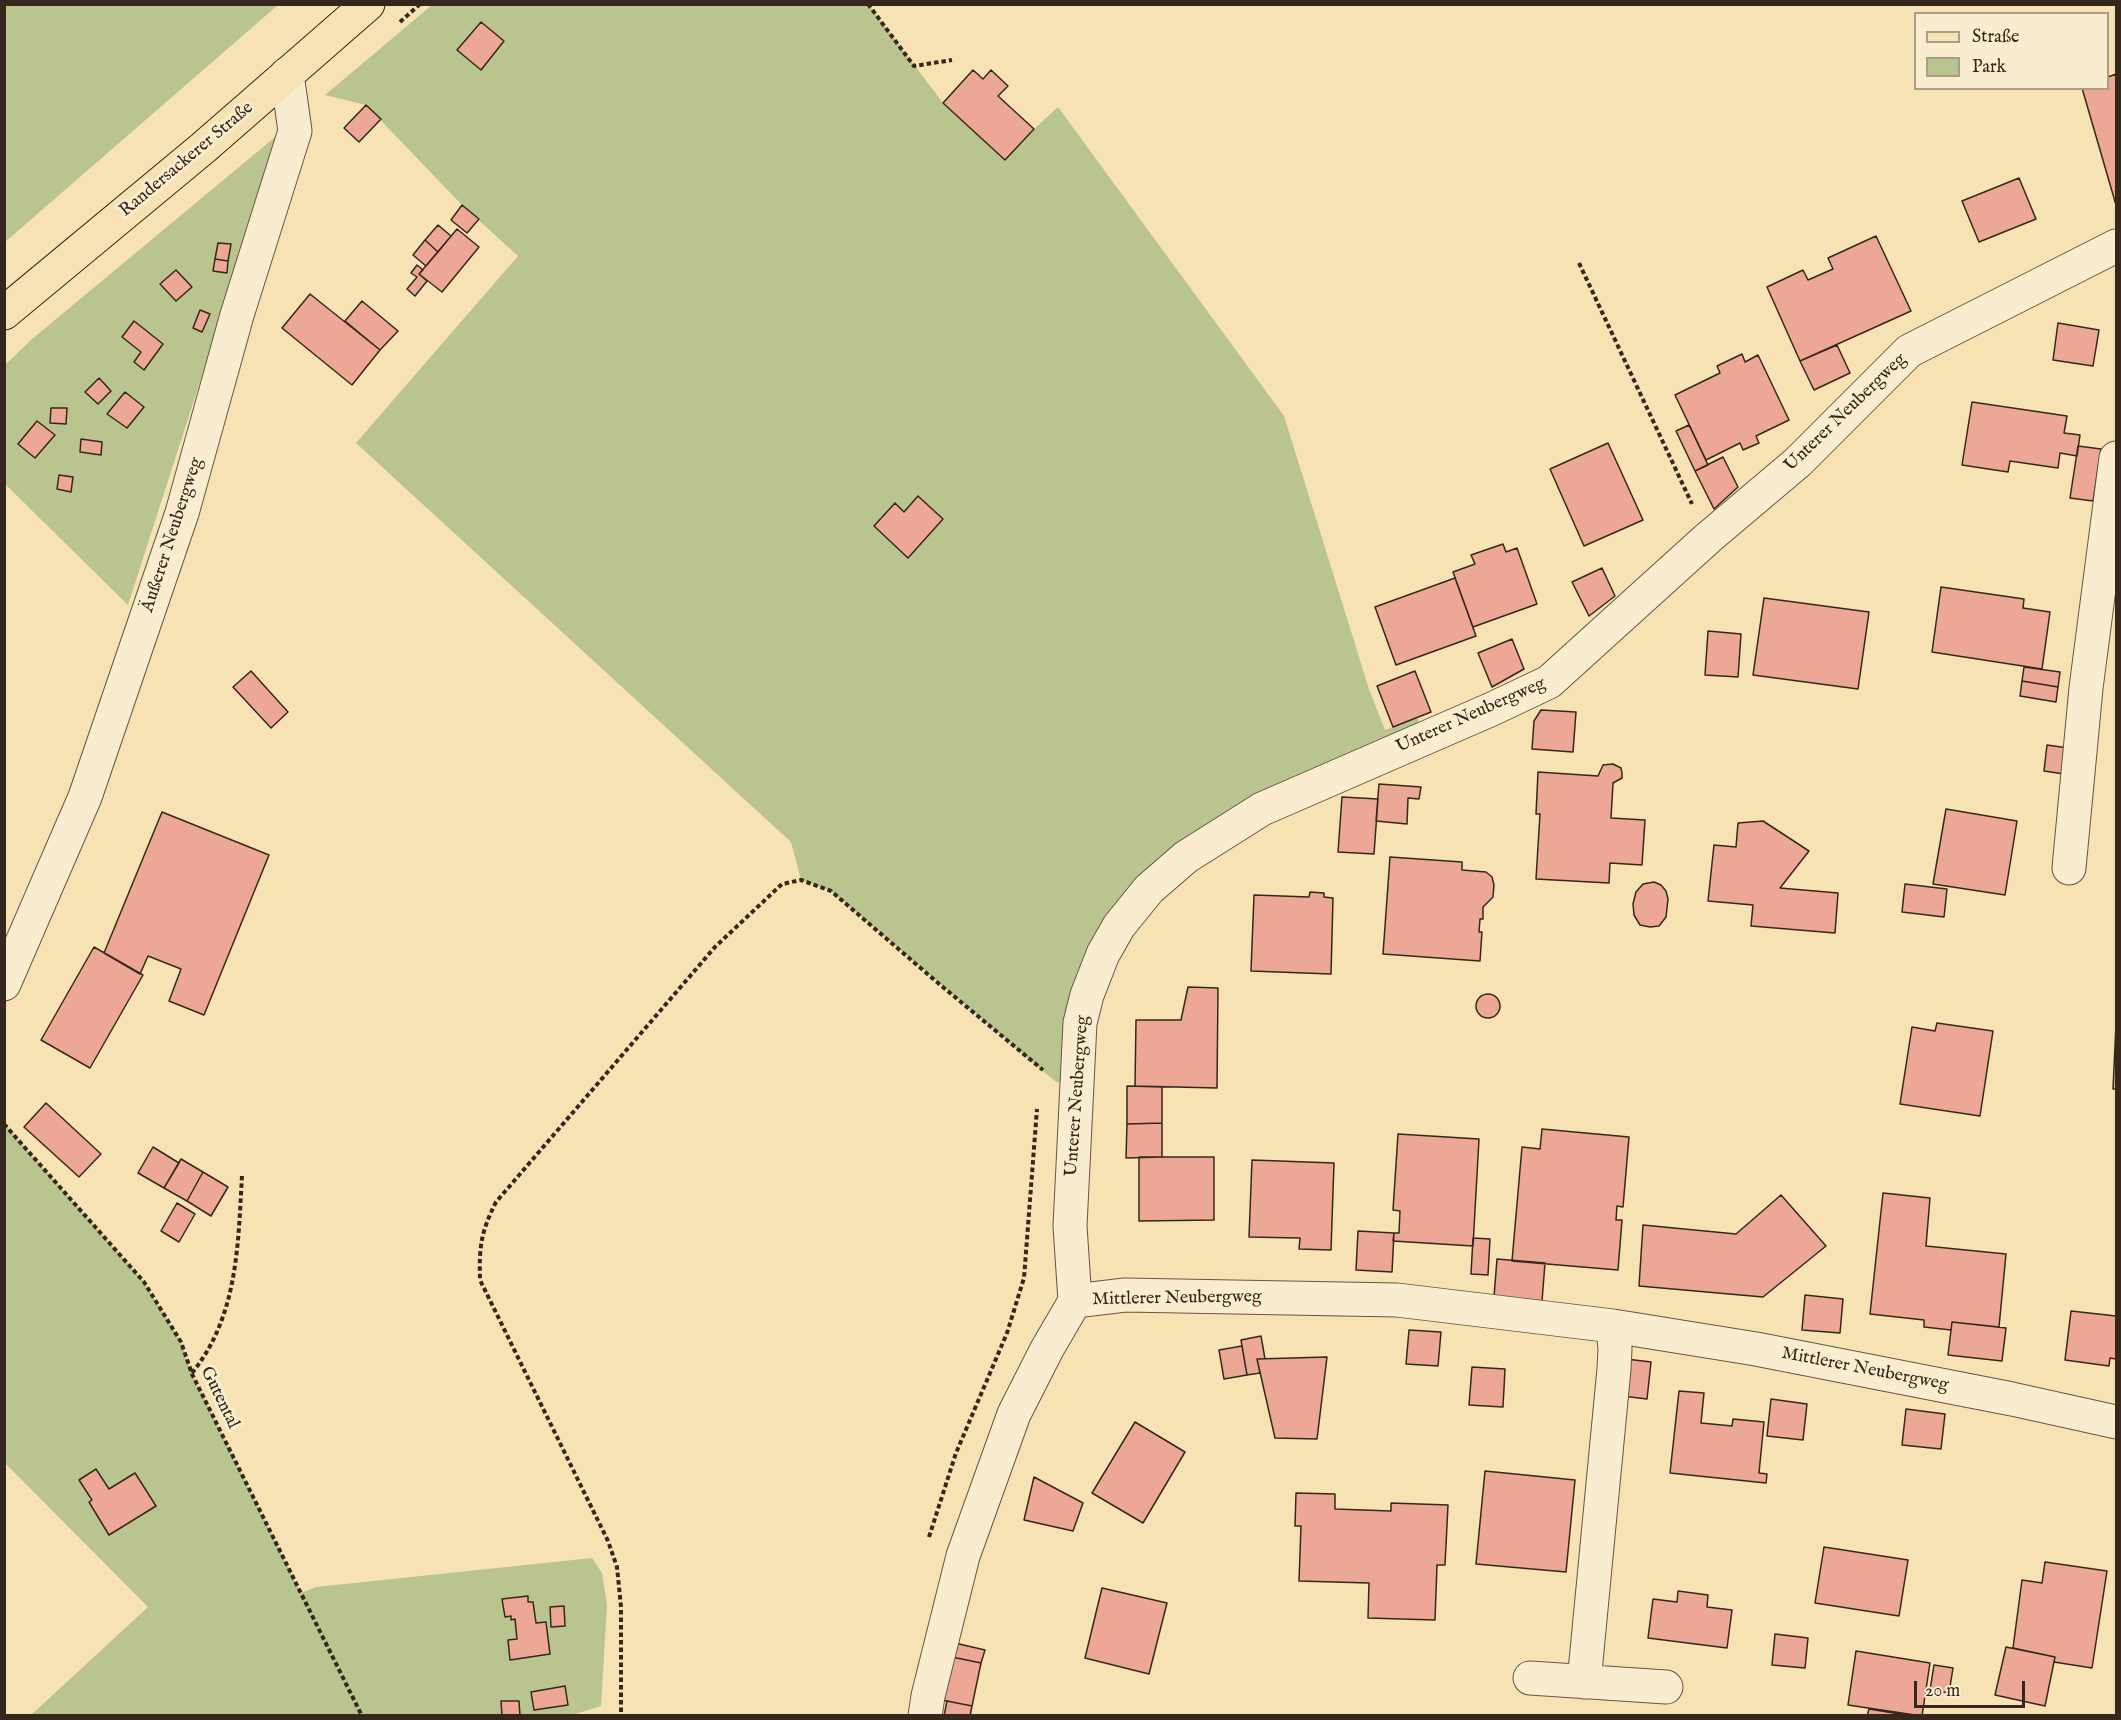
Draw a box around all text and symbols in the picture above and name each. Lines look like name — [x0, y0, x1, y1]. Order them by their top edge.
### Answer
legend — [1914, 12, 2109, 90]
text: Straße — [1972, 26, 2019, 49]
text: Park — [1972, 56, 2006, 79]
street label: Randersackerer Straße — [116, 98, 258, 222]
street label: Unterer Neubergweg — [1781, 349, 1911, 477]
street label: Äußerer Neubergweg — [138, 455, 208, 615]
street label: Unterer Neubergweg — [1393, 673, 1549, 759]
street label: Unterer Neubergweg — [1062, 1015, 1094, 1177]
street label: Mittlerer Neubergweg — [1092, 1287, 1262, 1311]
street label: Mittlerer Neubergweg — [1780, 1343, 1950, 1397]
street label: Gutental — [195, 1363, 243, 1433]
scale bar — [1917, 1669, 2028, 1707]
text: 20 m — [1925, 1680, 1960, 1703]

